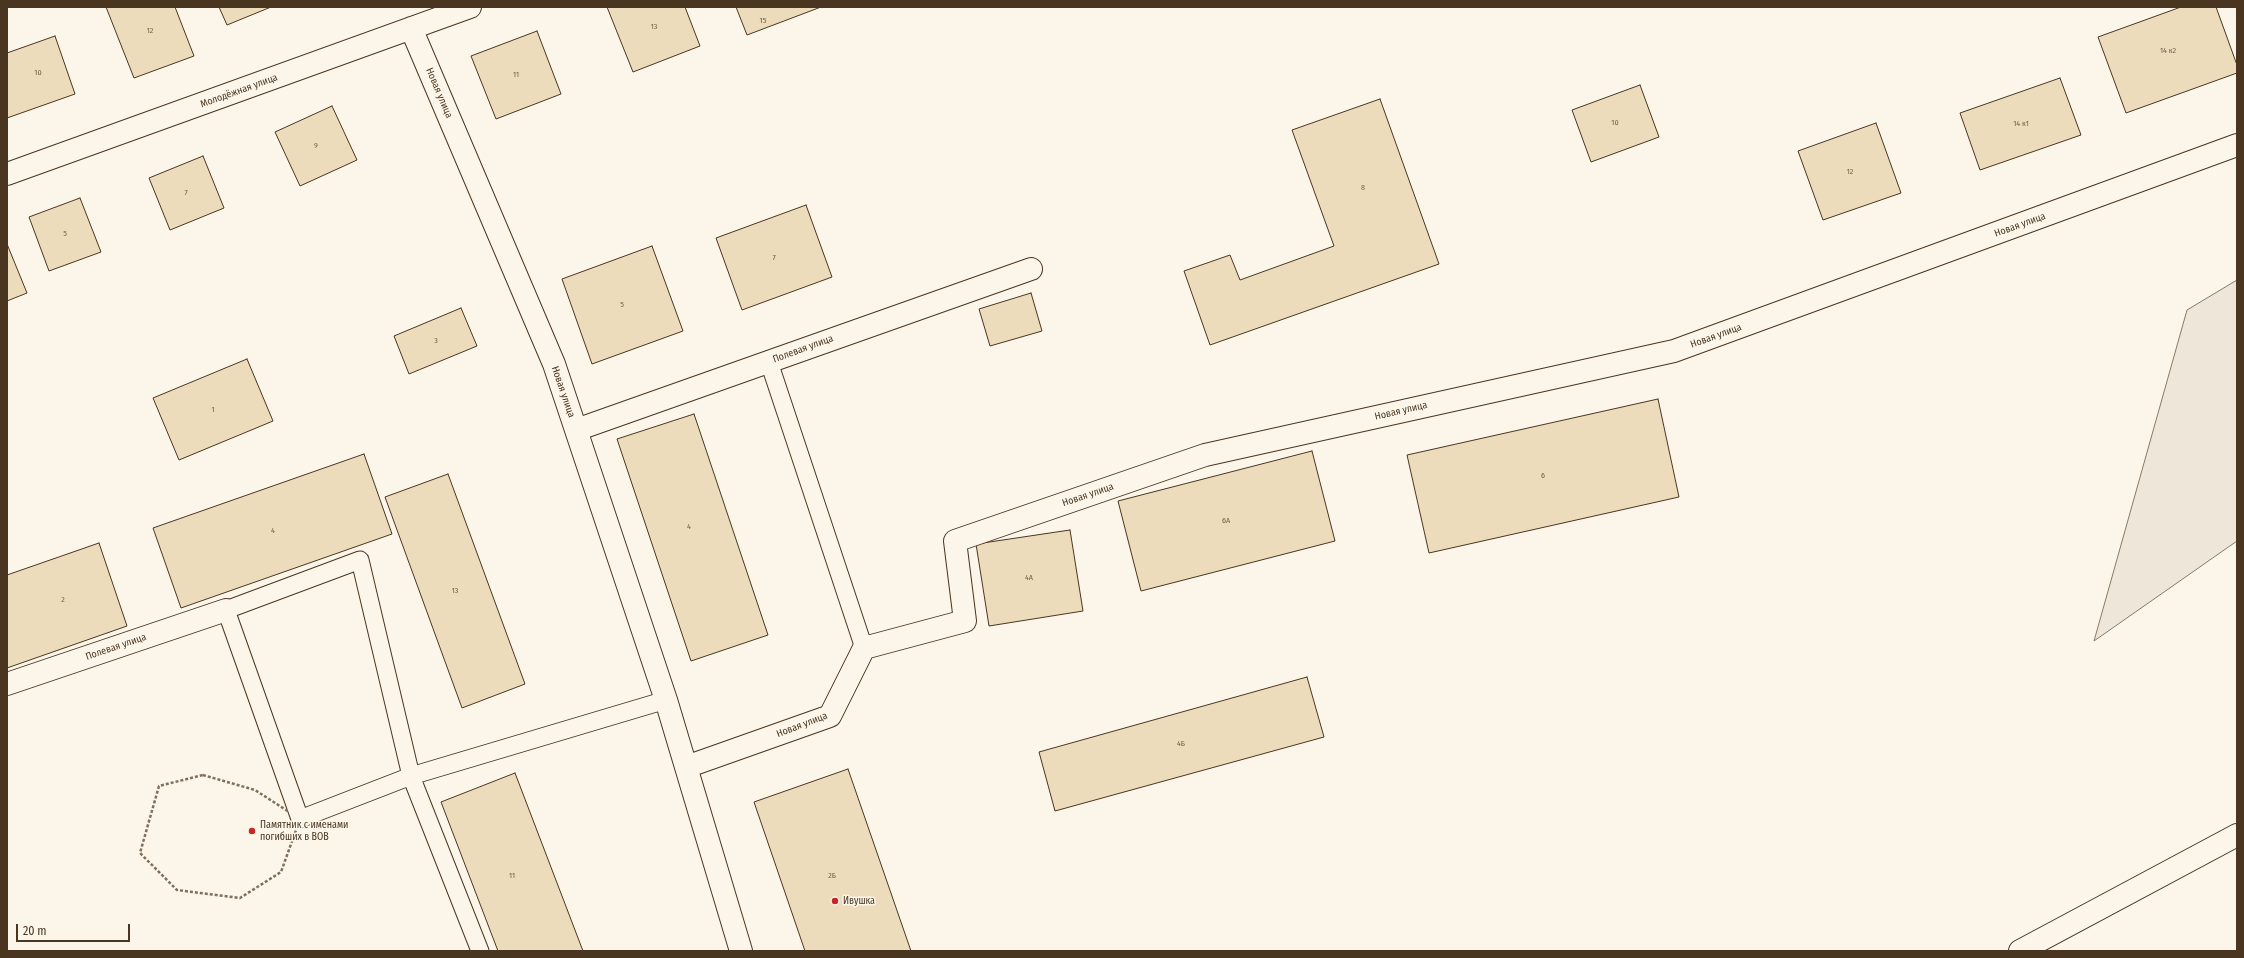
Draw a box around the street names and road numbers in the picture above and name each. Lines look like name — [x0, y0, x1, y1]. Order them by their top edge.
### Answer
street label: Новая улица — [423, 66, 455, 120]
street label: Молодёжная улица — [199, 71, 279, 111]
street label: Новая улица — [1993, 210, 2047, 240]
street label: Новая улица — [1689, 321, 1743, 351]
street label: Полевая улица — [771, 333, 835, 365]
street label: Новая улица — [549, 365, 577, 419]
street label: Новая улица — [1374, 399, 1428, 423]
street label: Новая улица — [1061, 481, 1115, 509]
street label: Полевая улица — [84, 631, 148, 663]
street label: Новая улица — [775, 710, 829, 740]

